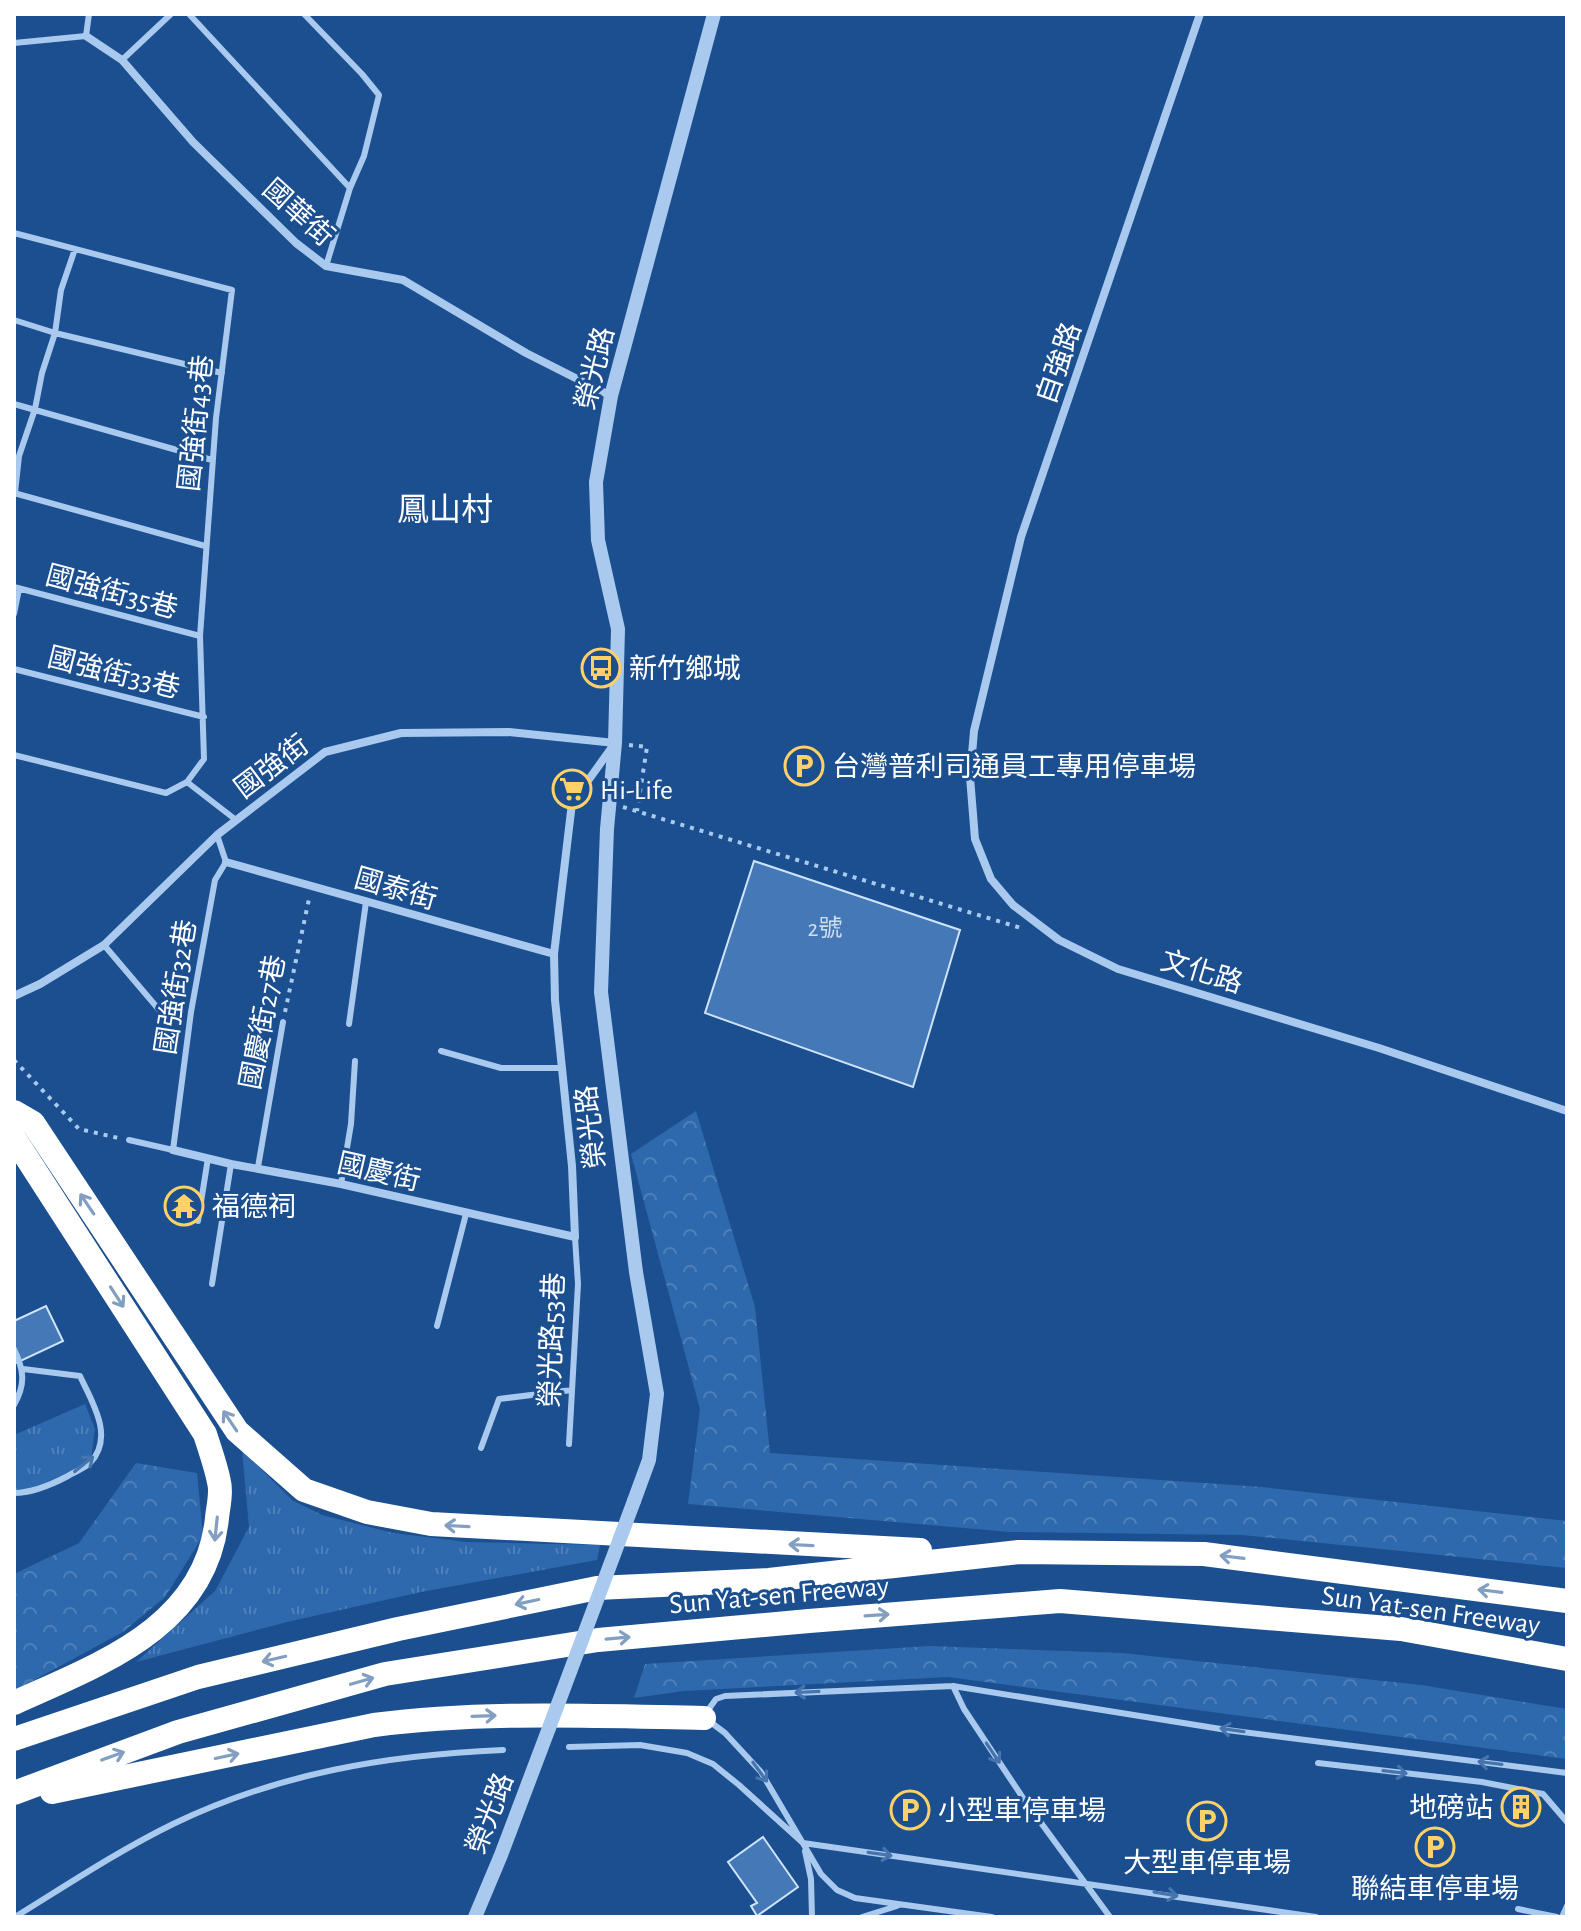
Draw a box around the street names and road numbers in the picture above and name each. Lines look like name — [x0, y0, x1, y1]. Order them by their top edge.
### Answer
street label: 國華街 — [257, 173, 340, 252]
street label: 自強路 — [1031, 319, 1087, 408]
street label: 榮光路 — [570, 324, 620, 413]
street label: 國強街43巷 — [174, 353, 218, 493]
street label: 國強街35巷 — [43, 560, 181, 624]
street label: 國強街33巷 — [45, 642, 183, 704]
street label: 國強街 — [229, 730, 314, 804]
street label: 國泰街 — [351, 863, 440, 915]
street label: 國強街32巷 — [151, 918, 201, 1057]
street label: 文化路 — [1157, 945, 1246, 999]
street label: 國慶街27巷 — [235, 952, 291, 1092]
street label: 榮光路 — [571, 1083, 611, 1170]
street label: 國慶街 — [334, 1148, 423, 1196]
street label: 榮光路53巷 — [535, 1272, 569, 1408]
street label: Sun Yat-sen Freeway — [668, 1572, 890, 1620]
street label: Sun Yat-sen Freeway — [1320, 1582, 1542, 1640]
street label: 榮光路 — [461, 1769, 519, 1858]

